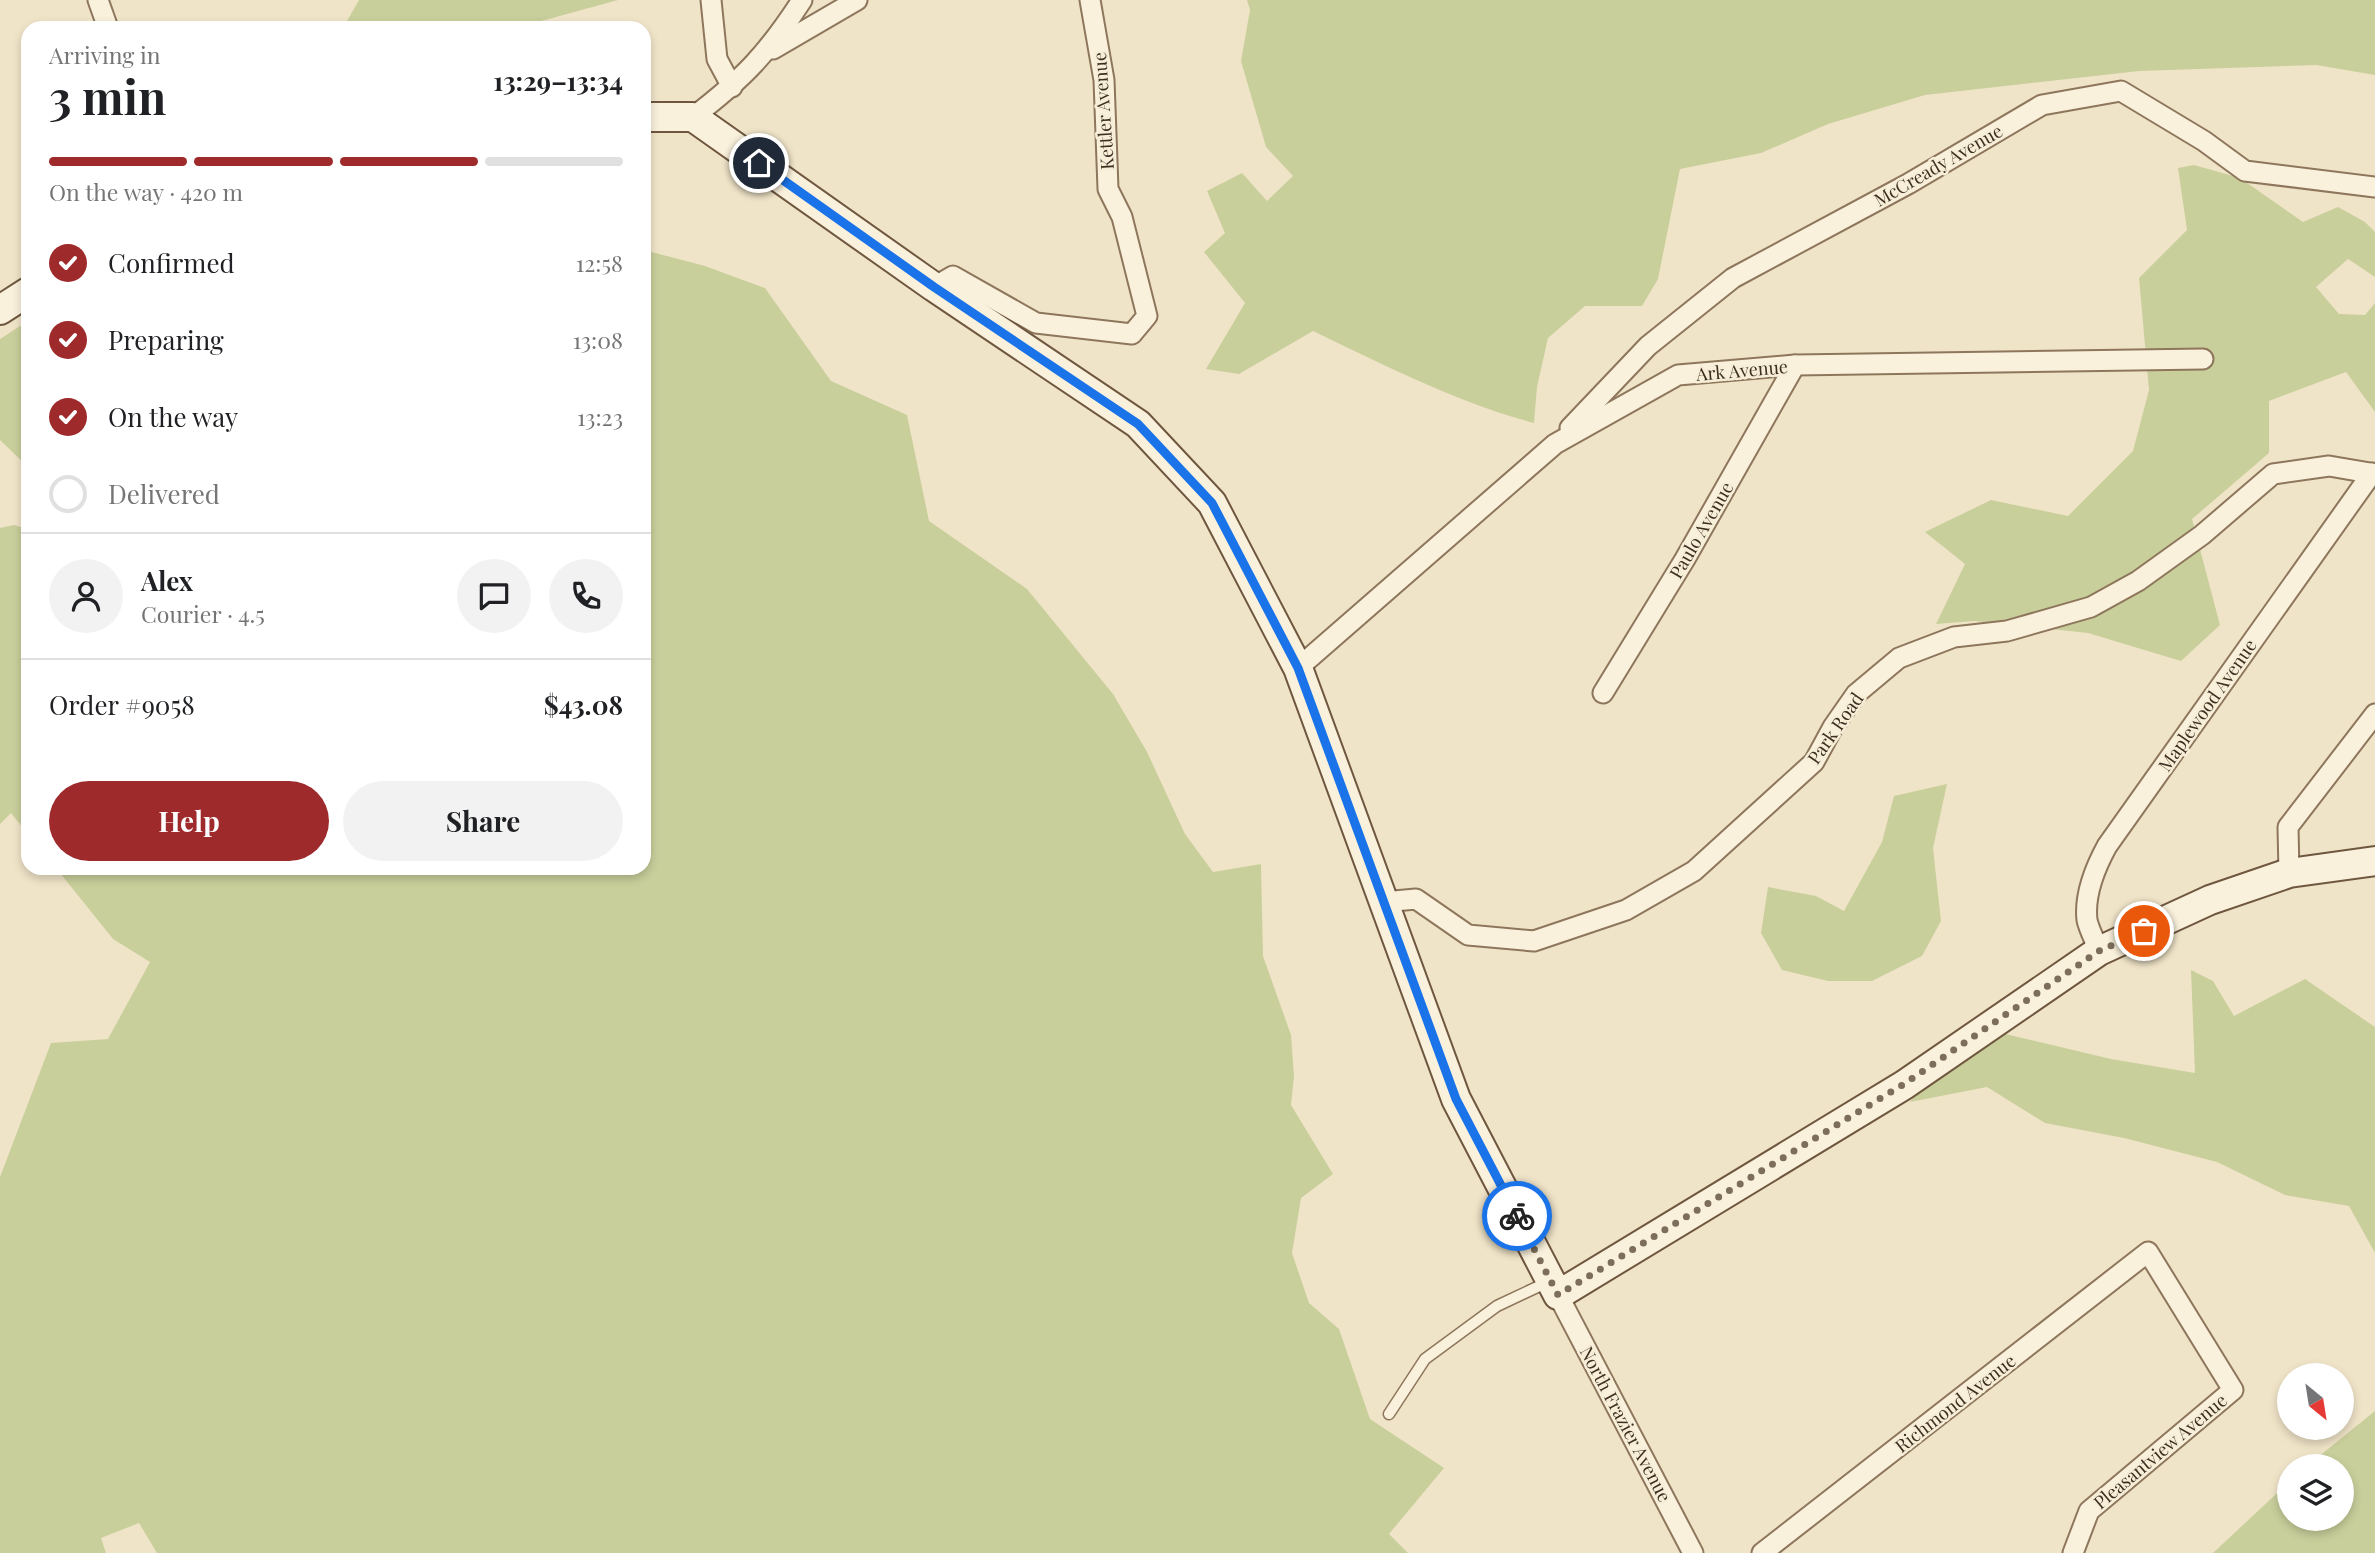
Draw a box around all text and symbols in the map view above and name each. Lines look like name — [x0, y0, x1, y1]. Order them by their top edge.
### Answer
text: Arriving in — [49, 39, 161, 70]
street label: Kettler Avenue — [1087, 51, 1119, 171]
text: 13:29–13:34 — [493, 63, 623, 98]
text: 3 min — [49, 65, 166, 127]
street label: McCready Avenue — [1869, 118, 2007, 212]
pin — [729, 133, 789, 193]
icon: home — [740, 144, 778, 182]
text: On the way · 420 m — [49, 176, 243, 207]
icon: check — [49, 244, 87, 282]
text: Confirmed — [108, 245, 235, 280]
text: 12:58 — [576, 247, 623, 278]
icon: check — [49, 321, 87, 359]
text: Preparing — [108, 322, 224, 357]
text: 13:08 — [573, 324, 623, 355]
street label: Ark Avenue — [1694, 354, 1789, 386]
icon: check — [49, 398, 87, 436]
text: On the way — [108, 399, 238, 434]
text: 13:23 — [577, 401, 623, 432]
text: Delivered — [108, 476, 220, 511]
street label: Paulo Avenue — [1664, 477, 1738, 583]
button: person — [49, 559, 123, 633]
button: chat — [457, 559, 531, 633]
button: phone — [549, 559, 623, 633]
text: Alex — [141, 563, 193, 598]
text: Courier · 4.5 — [141, 598, 265, 629]
street label: Maplewood Avenue — [2152, 634, 2262, 776]
text: Order #9058 — [49, 687, 195, 722]
text: $43.08 — [544, 687, 623, 722]
street label: Park Road — [1802, 687, 1869, 769]
button: Help — [49, 781, 329, 861]
button: Share — [343, 781, 623, 861]
pin — [2114, 901, 2174, 961]
icon: bag — [2125, 912, 2163, 950]
courier — [1482, 1181, 1552, 1251]
icon: bike — [1498, 1197, 1536, 1235]
street label: North Frazier Avenue — [1575, 1342, 1677, 1506]
street label: Richmond Avenue — [1890, 1348, 2020, 1458]
north arrow — [2277, 1363, 2354, 1440]
map controls — [2277, 1363, 2354, 1531]
street label: Pleasantview Avenue — [2088, 1388, 2232, 1514]
button: layers — [2277, 1454, 2354, 1531]

